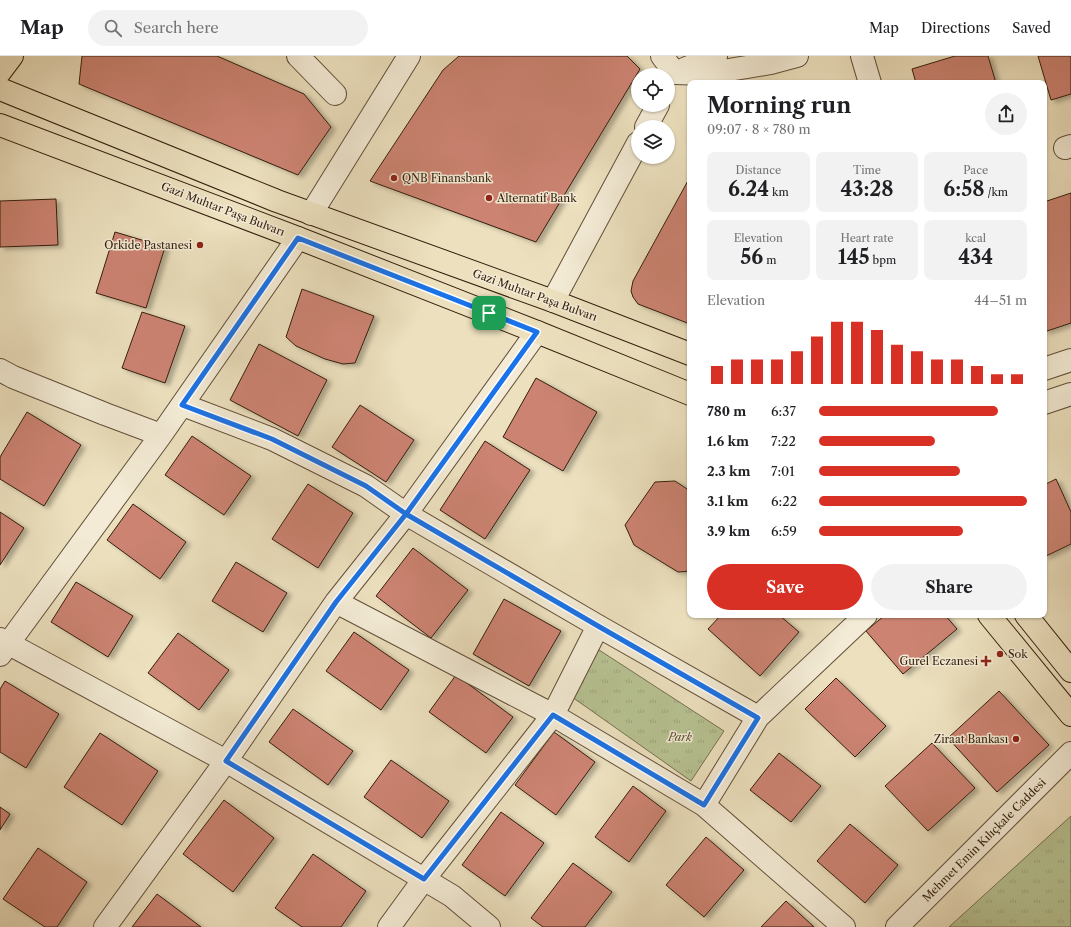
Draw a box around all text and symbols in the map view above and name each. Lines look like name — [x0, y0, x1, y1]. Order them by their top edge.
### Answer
search box — [88, 10, 368, 46]
text: Map — [20, 16, 64, 39]
icon: search — [102, 17, 124, 39]
text: Search here — [134, 18, 219, 37]
text: Map — [869, 19, 899, 37]
text: Directions — [921, 19, 990, 37]
text: Saved — [1012, 19, 1051, 37]
map controls — [631, 68, 675, 164]
button: locate — [631, 68, 675, 112]
text: Morning run — [707, 92, 851, 119]
button: share — [985, 93, 1027, 135]
button: layers — [631, 120, 675, 164]
text: 09:07 · 8 × 780 m — [707, 121, 811, 137]
text: Distance — [736, 163, 781, 177]
text: Time — [853, 163, 881, 177]
text: Pace — [963, 163, 988, 177]
place label: QNB Finansbank — [402, 171, 492, 185]
marker: QNB Finansbank — [389, 173, 399, 183]
text: 6.24 — [728, 177, 769, 201]
text: 43:28 — [840, 177, 894, 201]
text: 6:58 — [943, 177, 985, 201]
street label: Gazi Muhtar Paşa Bulvarı — [159, 179, 288, 239]
text: km — [769, 185, 789, 199]
text: /km — [985, 185, 1008, 199]
place label: Alternatif Bank — [496, 191, 577, 205]
marker: Alternatif Bank — [484, 193, 494, 203]
text: Elevation — [734, 231, 783, 245]
text: Heart rate — [840, 231, 894, 245]
text: kcal — [965, 231, 986, 245]
place label: Orkide Pastanesi — [104, 238, 193, 252]
marker: Orkide Pastanesi — [195, 240, 205, 250]
text: 56 — [740, 245, 763, 269]
text: 145 — [838, 245, 870, 269]
text: 434 — [958, 245, 993, 269]
text: m — [763, 253, 776, 267]
text: bpm — [870, 253, 896, 267]
street label: Gazi Muhtar Paşa Bulvarı — [471, 266, 600, 324]
text: Elevation — [707, 292, 765, 308]
text: 44–51 m — [974, 292, 1027, 308]
pin — [472, 296, 506, 330]
icon: arrive — [478, 302, 500, 324]
text: 780 m — [707, 403, 746, 419]
text: 6:37 — [771, 403, 796, 419]
text: 1.6 km — [707, 433, 749, 449]
text: 7:22 — [771, 433, 796, 449]
text: 2.3 km — [707, 463, 750, 479]
text: 7:01 — [771, 463, 795, 479]
text: 3.1 km — [707, 493, 749, 509]
text: 6:22 — [771, 493, 797, 509]
text: 3.9 km — [707, 523, 750, 539]
text: 6:59 — [771, 523, 797, 539]
button: Save — [707, 564, 863, 610]
button: Share — [871, 564, 1027, 610]
place label: Sok — [1008, 647, 1028, 661]
marker: Sok — [995, 649, 1005, 659]
place label: Gurel Eczanesi — [899, 654, 979, 668]
marker: Gurel Eczanesi — [981, 656, 991, 666]
park label: Park — [667, 730, 692, 744]
place label: Ziraat Bankası — [934, 732, 1009, 746]
marker: Ziraat Bankası — [1011, 734, 1021, 744]
street label: Mehmet Emin Kılıçkale Caddesi — [919, 775, 1049, 905]

